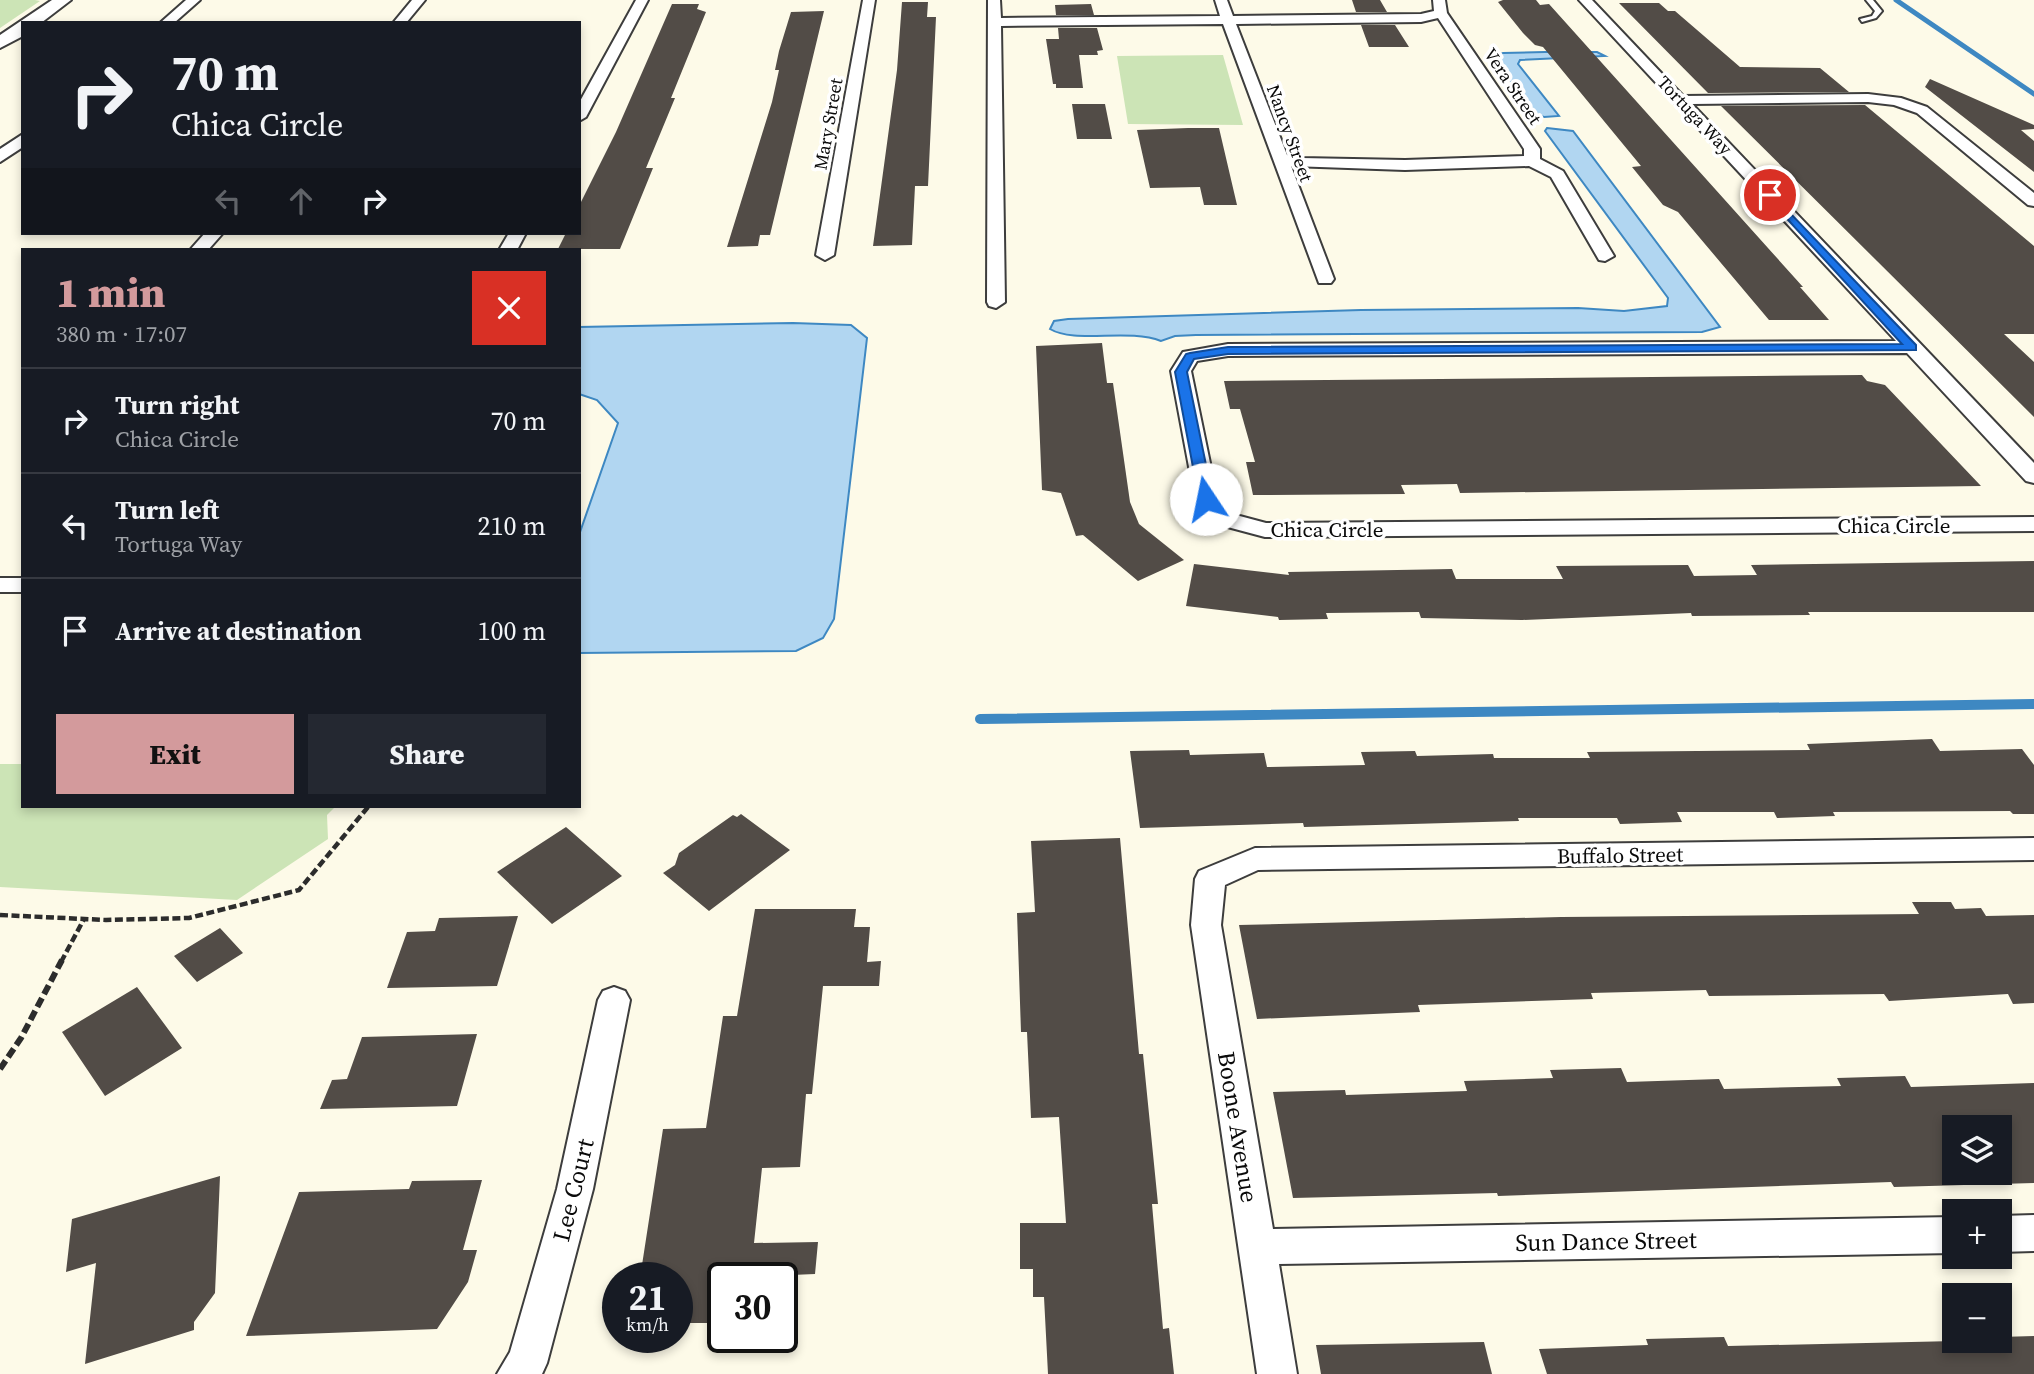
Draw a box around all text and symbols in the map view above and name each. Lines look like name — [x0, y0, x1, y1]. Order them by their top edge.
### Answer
text: 70 m — [171, 39, 279, 106]
street label: Vera Street — [1478, 43, 1548, 129]
icon: right — [56, 49, 147, 140]
street label: Tortuga Way — [1652, 70, 1739, 161]
street label: Mary Street — [808, 76, 848, 172]
street label: Nancy Street — [1261, 81, 1319, 185]
text: Chica Circle — [171, 103, 343, 147]
pin — [1740, 165, 1800, 225]
icon: arrive — [1751, 176, 1789, 214]
icon: left — [209, 182, 247, 220]
icon: ahead — [282, 182, 320, 220]
icon: right — [355, 182, 393, 220]
text: 1 min — [56, 263, 166, 321]
button: close — [472, 271, 546, 345]
text: 380 m · 17:07 — [56, 318, 187, 350]
text: Turn right — [115, 387, 239, 423]
icon: right — [56, 402, 94, 440]
text: 70 m — [491, 403, 546, 439]
text: Chica Circle — [115, 423, 239, 455]
position arrow — [1169, 462, 1243, 536]
text: Turn left — [115, 492, 219, 528]
icon: left — [56, 507, 94, 545]
text: 210 m — [478, 508, 546, 544]
street label: Chica Circle — [1837, 511, 1951, 540]
street label: Chica Circle — [1270, 515, 1384, 544]
text: Tortuga Way — [115, 528, 242, 560]
icon: arrive — [56, 612, 94, 650]
text: Arrive at destination — [115, 613, 362, 649]
text: 100 m — [478, 613, 546, 649]
button: Exit — [56, 714, 294, 794]
button: Share — [308, 714, 546, 794]
street label: Buffalo Street — [1556, 839, 1684, 871]
street label: Boone Avenue — [1210, 1049, 1266, 1205]
map controls — [1942, 1115, 2012, 1353]
button: layers — [1942, 1115, 2012, 1185]
street label: Lee Court — [544, 1135, 602, 1245]
button: + — [1942, 1199, 2012, 1269]
street label: Sun Dance Street — [1515, 1223, 1697, 1259]
speed limit sign: 30 — [707, 1262, 798, 1353]
text: 21 — [629, 1274, 666, 1322]
button: − — [1942, 1283, 2012, 1353]
text: km/h — [626, 1312, 669, 1337]

